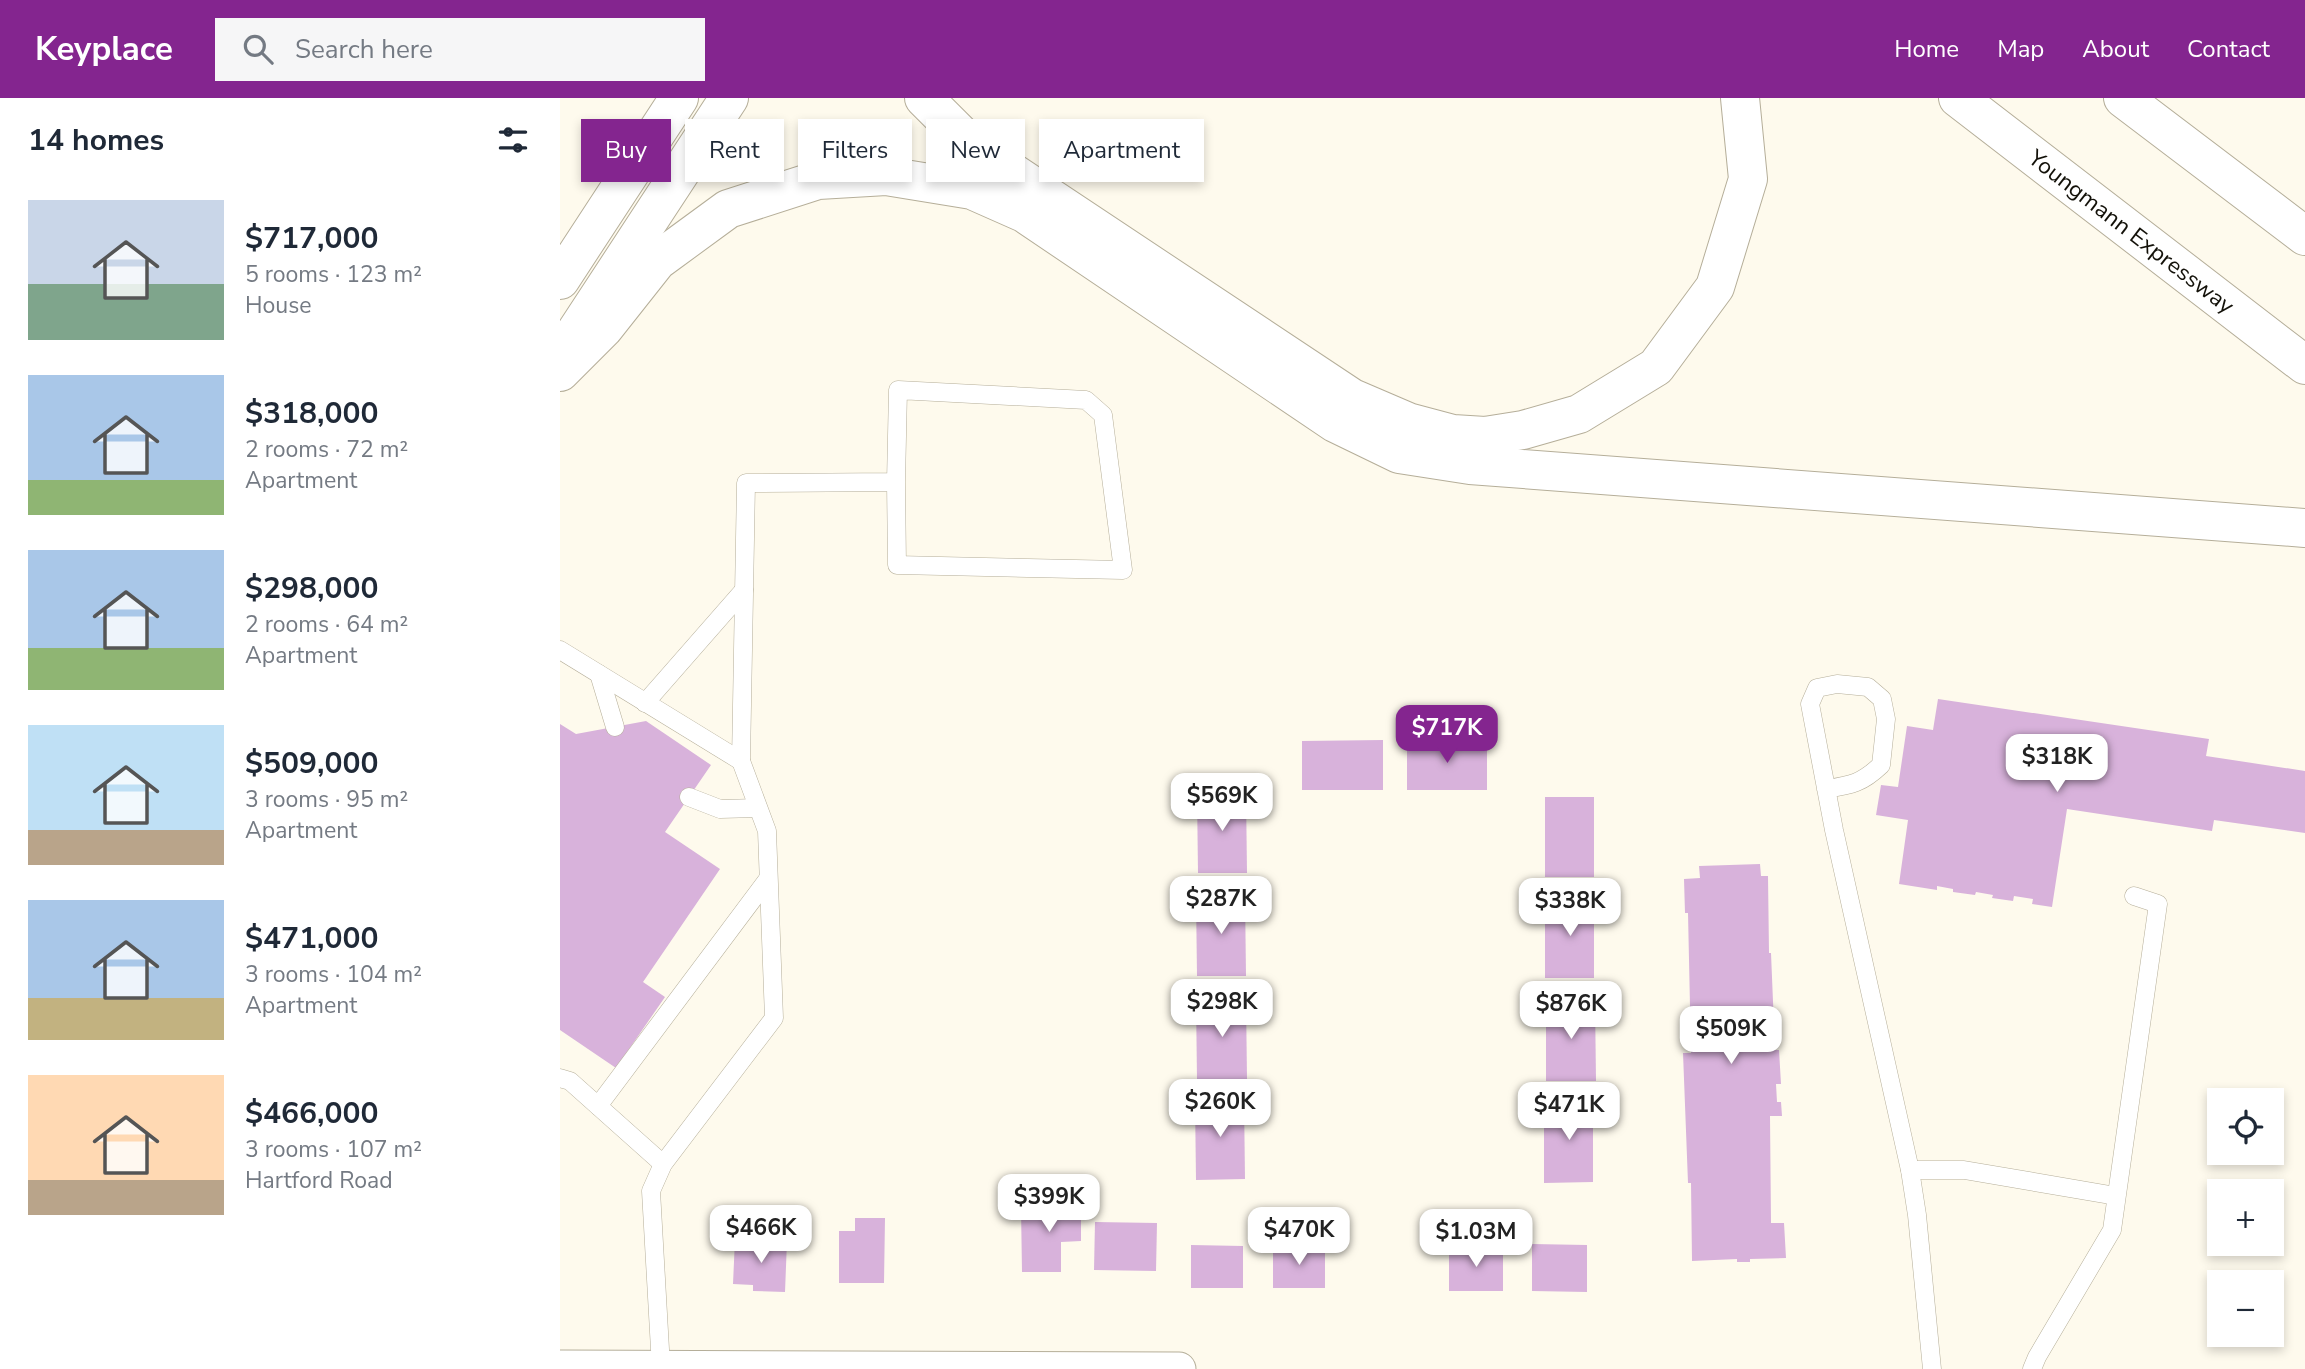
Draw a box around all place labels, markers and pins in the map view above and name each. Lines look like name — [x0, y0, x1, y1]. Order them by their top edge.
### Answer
pin: $717K — [1398, 706, 1496, 765]
pin: $318K — [2008, 734, 2106, 794]
pin: $569K — [1173, 774, 1271, 833]
pin: $287K — [1172, 876, 1270, 936]
pin: $338K — [1521, 878, 1619, 938]
pin: $298K — [1173, 979, 1271, 1039]
pin: $876K — [1522, 982, 1620, 1041]
pin: $509K — [1682, 1006, 1780, 1066]
pin: $260K — [1171, 1080, 1269, 1139]
pin: $471K — [1520, 1082, 1618, 1142]
pin: $399K — [1000, 1174, 1098, 1234]
pin: $466K — [712, 1206, 810, 1265]
pin: $470K — [1250, 1208, 1348, 1267]
pin: $1.03M — [1419, 1210, 1533, 1269]

